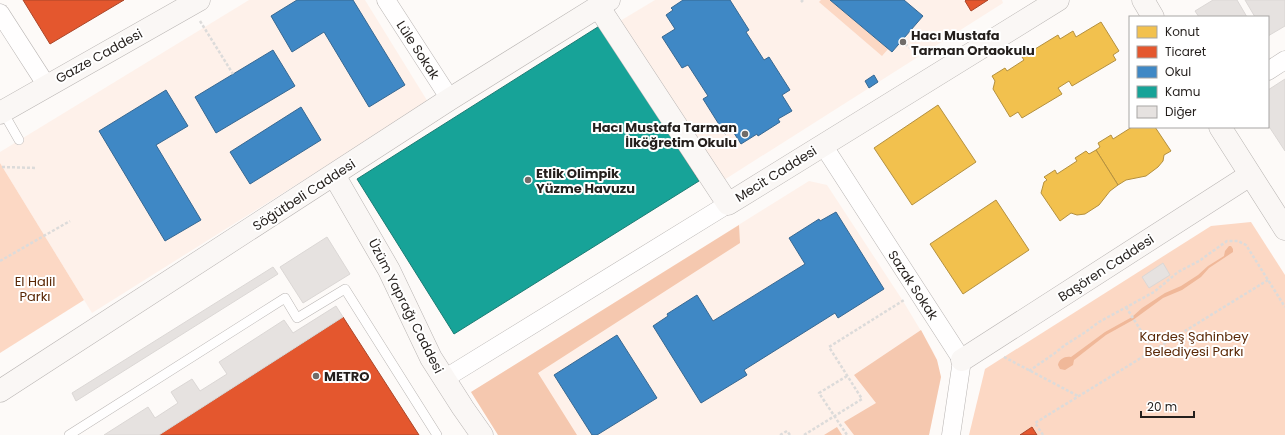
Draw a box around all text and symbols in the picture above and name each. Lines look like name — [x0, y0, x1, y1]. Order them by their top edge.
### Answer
legend — [1129, 16, 1269, 128]
street label: Lüle Sokak — [392, 17, 444, 83]
text: Konut — [1165, 23, 1200, 40]
street label: Gazze Caddesi — [52, 24, 146, 88]
place label: Hacı Mustafa Tarman Ortaokulu — [911, 26, 1035, 60]
marker: Hacı Mustafa Tarman Ortaokulu — [898, 37, 908, 47]
text: Ticaret — [1165, 43, 1206, 60]
text: Okul — [1165, 63, 1191, 80]
text: Kamu — [1165, 83, 1200, 100]
text: Diğer — [1165, 103, 1197, 120]
place label: Hacı Mustafa Tarman İlköğretim Okulu — [592, 118, 737, 152]
marker: Hacı Mustafa Tarman İlköğretim Okulu — [740, 129, 750, 139]
street label: Mecit Caddesi — [732, 141, 820, 207]
street label: Söğütbeli Caddesi — [249, 155, 359, 235]
place label: Etlik Olimpik Yüzme Havuzu — [536, 164, 635, 198]
marker: Etlik Olimpik Yüzme Havuzu — [523, 175, 533, 185]
street label: Başören Caddesi — [1054, 230, 1158, 306]
street label: Üzüm Yaprağı Caddesi — [364, 235, 448, 377]
street label: Sazak Sokak — [883, 247, 943, 324]
park label: El Halil Parkı — [15, 272, 55, 306]
park label: Kardeş Şahinbey Belediyesi Parkı — [1140, 327, 1249, 361]
place label: METRO — [324, 367, 369, 386]
marker: METRO — [311, 371, 321, 381]
scale bar — [1141, 393, 1194, 419]
text: 20 m — [1147, 398, 1177, 415]

